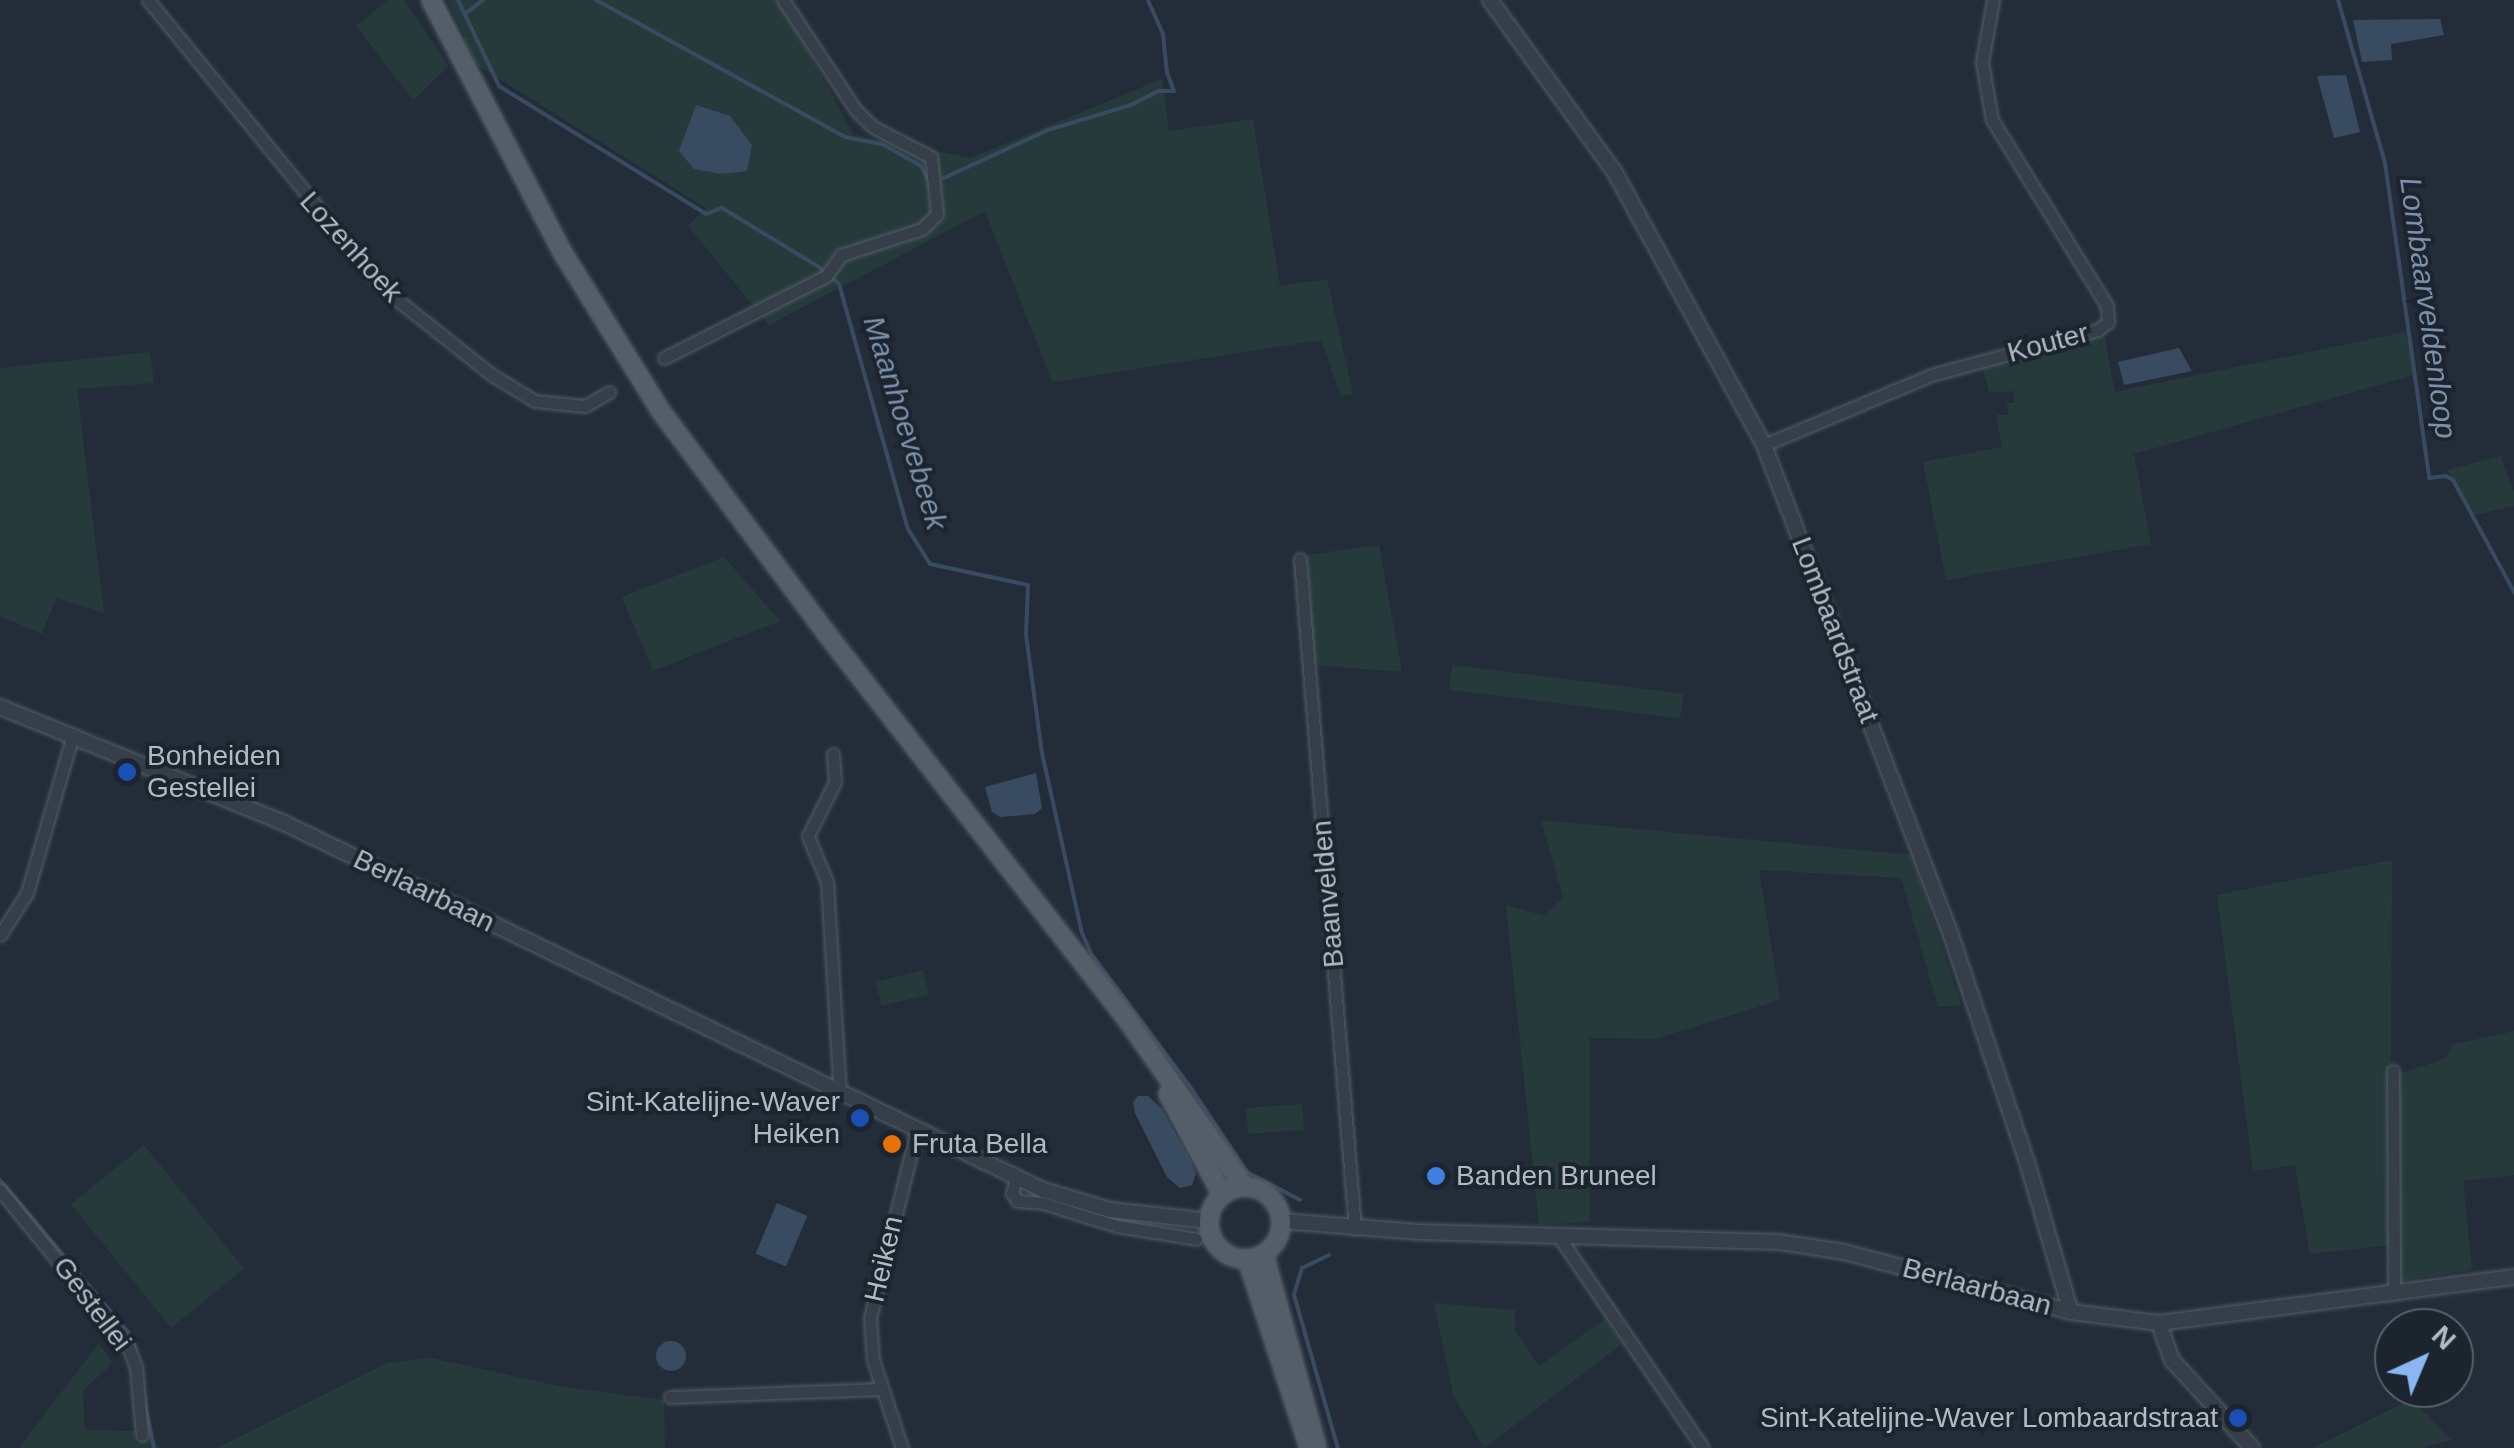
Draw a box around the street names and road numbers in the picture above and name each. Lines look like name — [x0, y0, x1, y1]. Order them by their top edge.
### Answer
street label: Lozenhoek — [293, 185, 409, 309]
street label: Kouter — [2004, 316, 2092, 370]
street label: Lombaardstraat — [1784, 532, 1886, 728]
street label: Baanvelden — [1305, 819, 1351, 969]
street label: Berlaarbaan — [348, 842, 500, 940]
street label: Heiken — [858, 1213, 910, 1305]
street label: Gestellei — [46, 1250, 138, 1358]
street label: Berlaarbaan — [1899, 1251, 2055, 1323]

